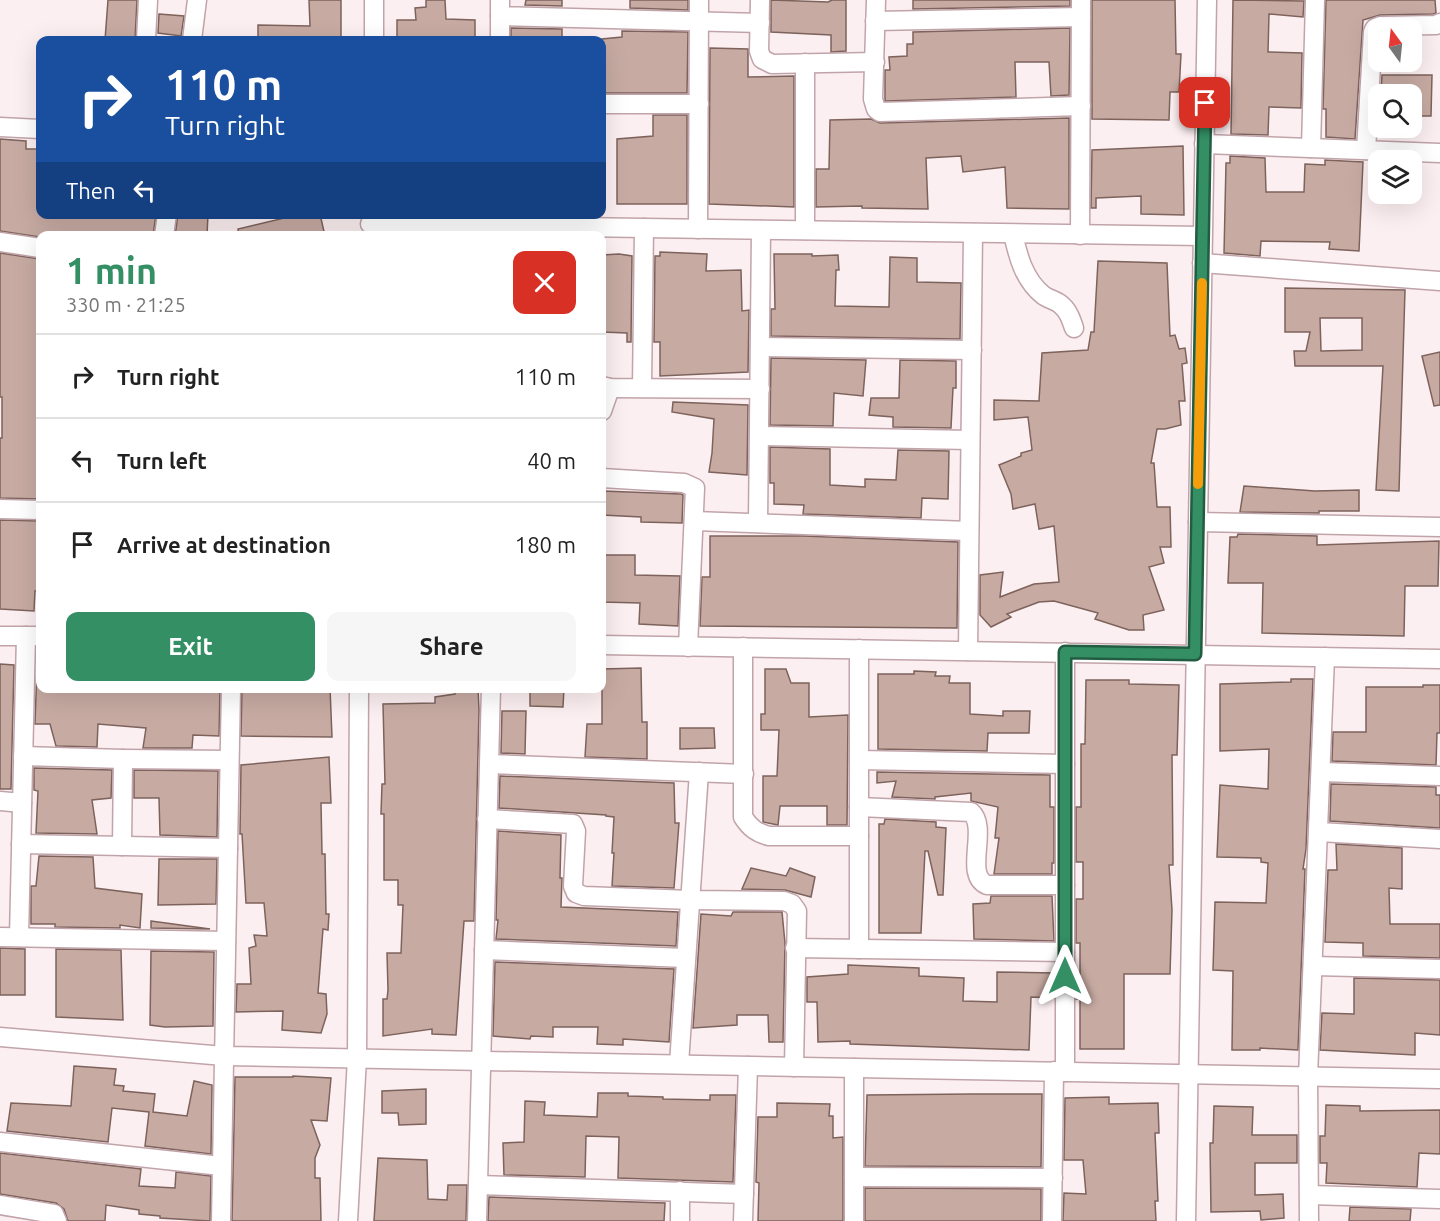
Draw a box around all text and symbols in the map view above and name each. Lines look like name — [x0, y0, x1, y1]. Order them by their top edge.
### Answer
north arrow — [1368, 18, 1422, 72]
map controls — [1368, 18, 1422, 204]
icon: right — [66, 60, 144, 138]
text: 110 m — [165, 61, 282, 108]
pin — [1179, 77, 1230, 128]
button: search — [1368, 84, 1422, 138]
icon: arrive — [1188, 86, 1221, 119]
text: Turn right — [165, 110, 285, 140]
button: layers — [1368, 150, 1422, 204]
icon: left — [128, 174, 161, 207]
text: Then — [66, 178, 116, 203]
text: 1 min — [66, 250, 157, 291]
button: close — [513, 251, 576, 314]
text: 330 m · 21:25 — [66, 293, 186, 316]
icon: right — [66, 360, 99, 393]
text: Turn right — [117, 364, 219, 389]
text: 110 m — [515, 364, 576, 389]
icon: left — [66, 444, 99, 477]
text: Turn left — [117, 448, 207, 473]
text: 40 m — [527, 448, 576, 473]
icon: arrive — [66, 528, 99, 561]
text: Arrive at destination — [117, 532, 331, 557]
text: 180 m — [515, 532, 576, 557]
button: Exit — [66, 612, 315, 681]
button: Share — [327, 612, 576, 681]
position arrow — [1033, 944, 1097, 1008]

